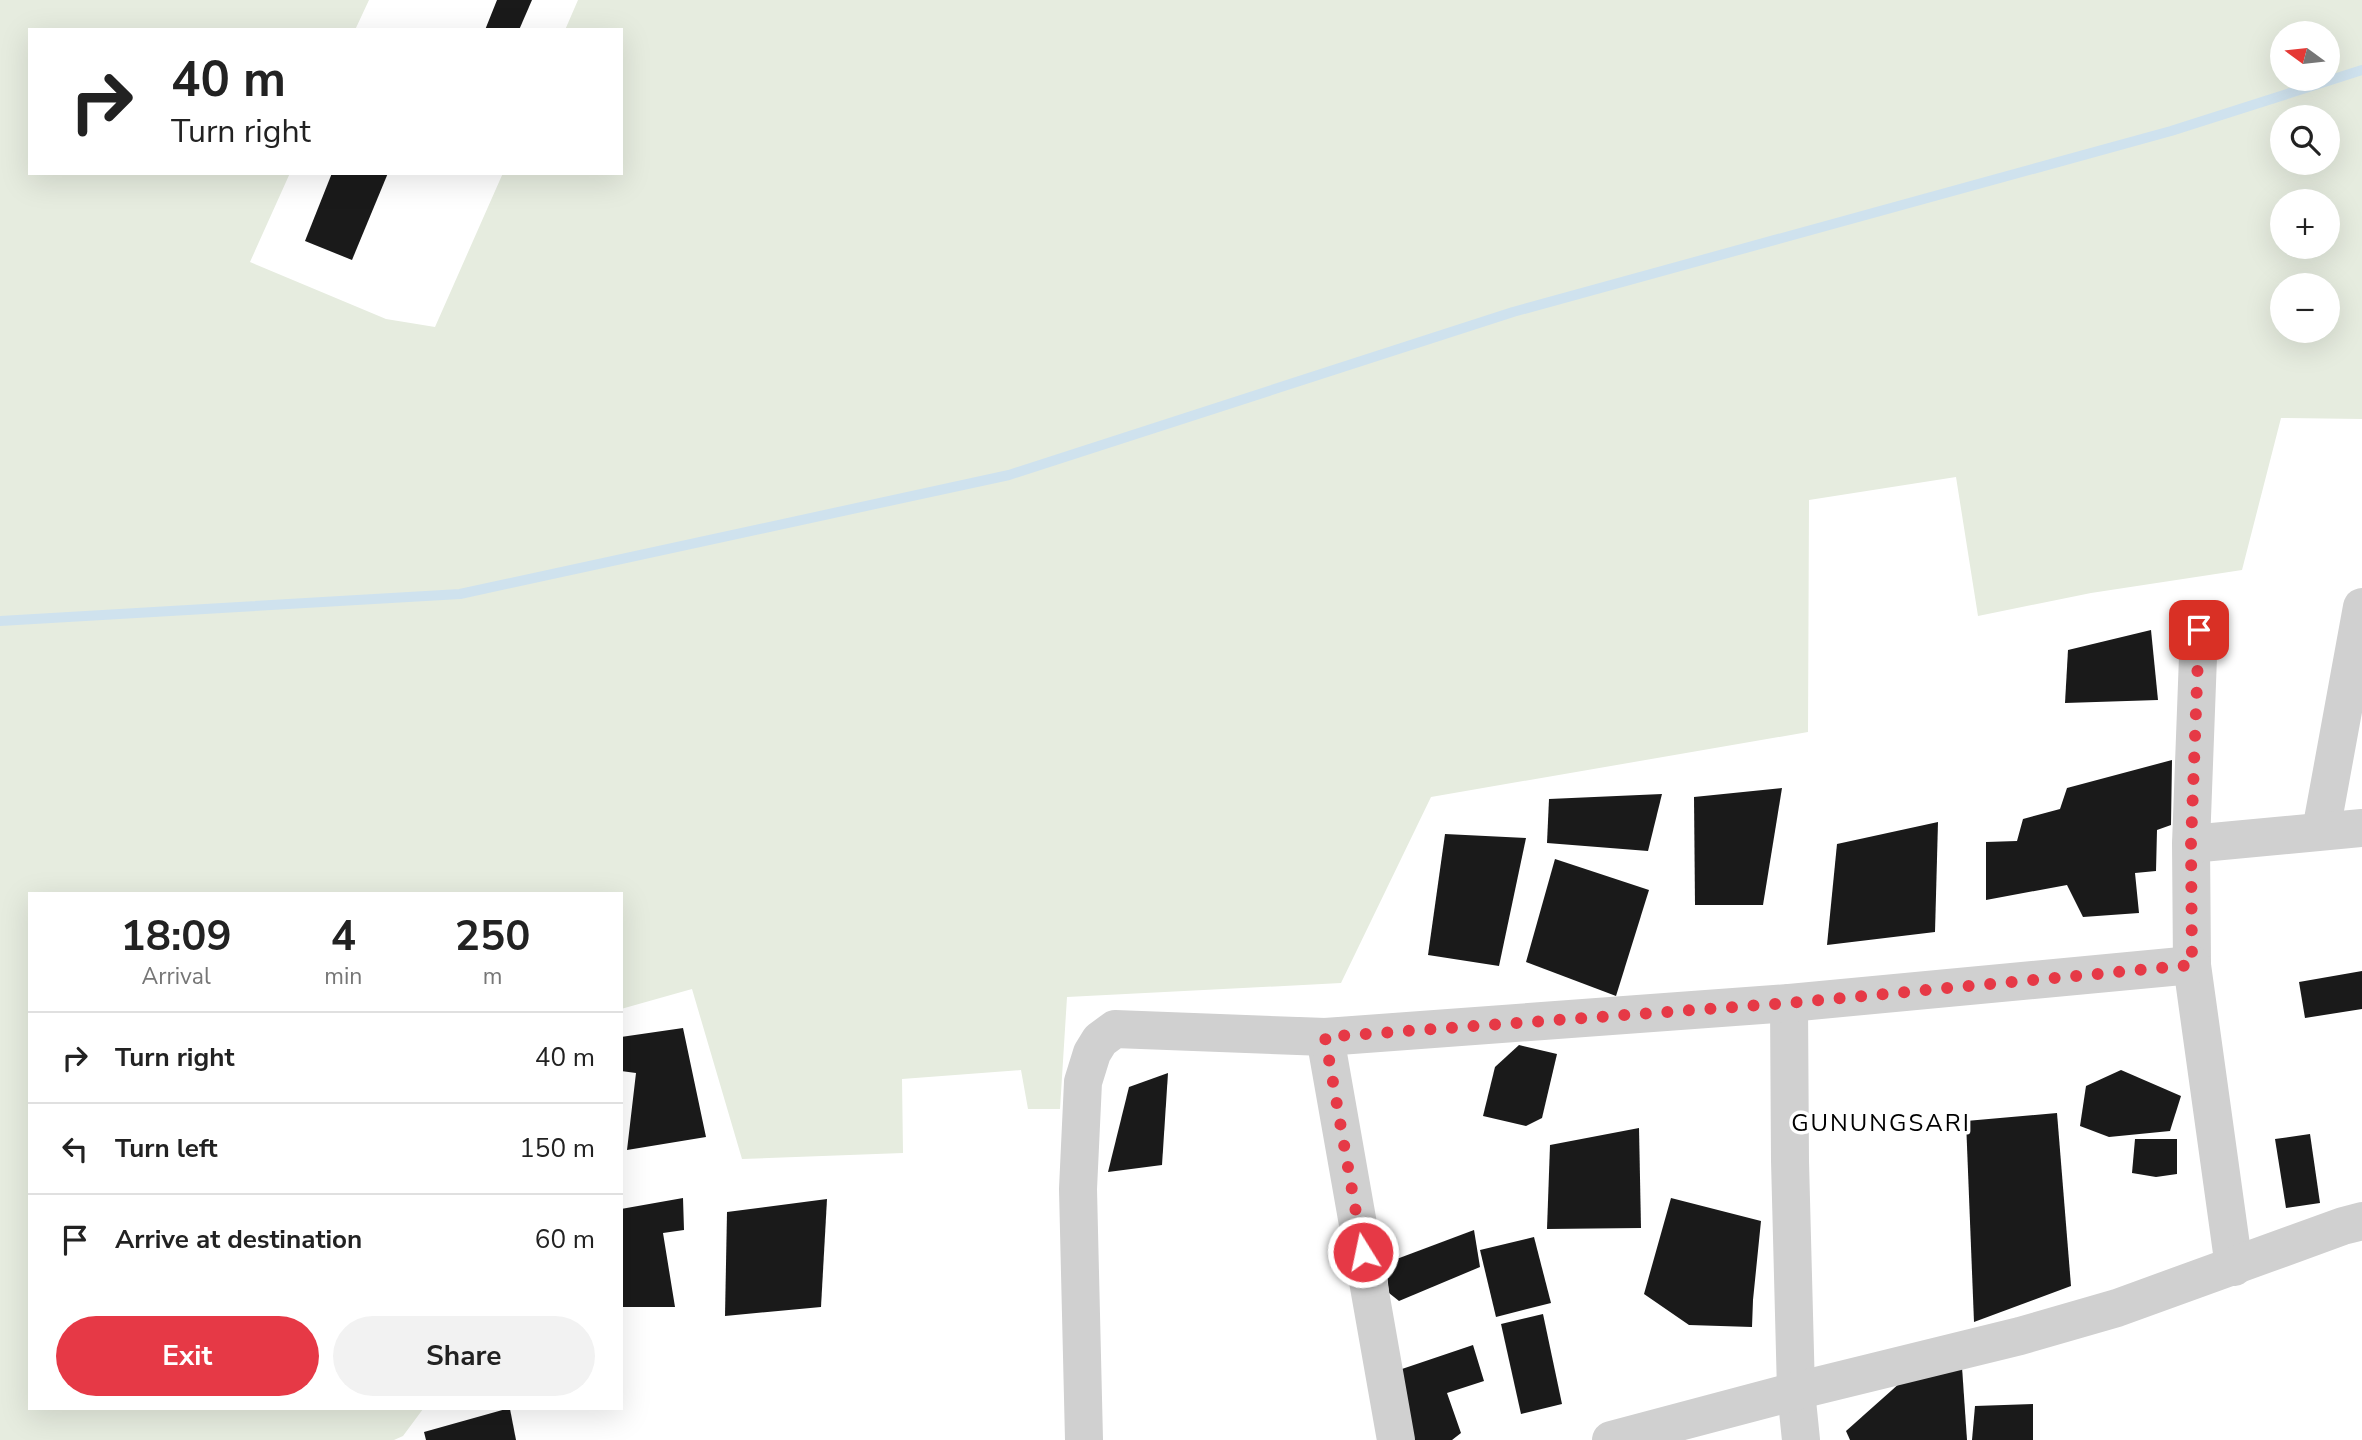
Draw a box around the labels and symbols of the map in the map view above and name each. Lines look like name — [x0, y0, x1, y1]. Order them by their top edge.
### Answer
north arrow — [2270, 21, 2340, 91]
pin — [2169, 600, 2229, 660]
district label: GUNUNGSARI — [1791, 1107, 1971, 1139]
position arrow — [1326, 1215, 1400, 1289]

